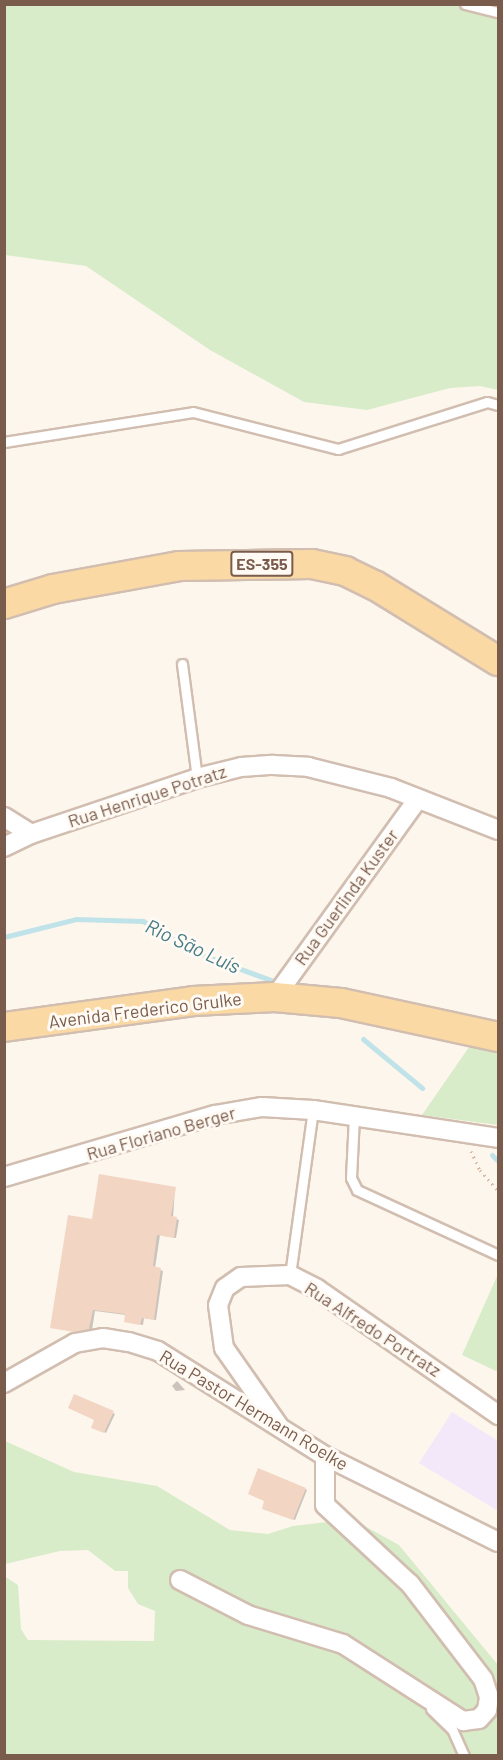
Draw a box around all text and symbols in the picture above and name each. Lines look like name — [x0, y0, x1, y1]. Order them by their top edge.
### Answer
road number: ES-355 — [229, 551, 295, 577]
street label: Rua Henrique Potratz — [65, 760, 229, 832]
street label: Rua Guerlinda Kuster — [289, 825, 403, 969]
water label: Rio São Luís — [142, 914, 244, 978]
street label: Avenida Frederico Grulke — [47, 987, 243, 1033]
street label: Rua Floriano Berger — [84, 1101, 238, 1165]
street label: Rua Alfredo Portratz — [301, 1277, 445, 1381]
street label: Rua Pastor Hermann Roelke — [156, 1345, 352, 1475]

